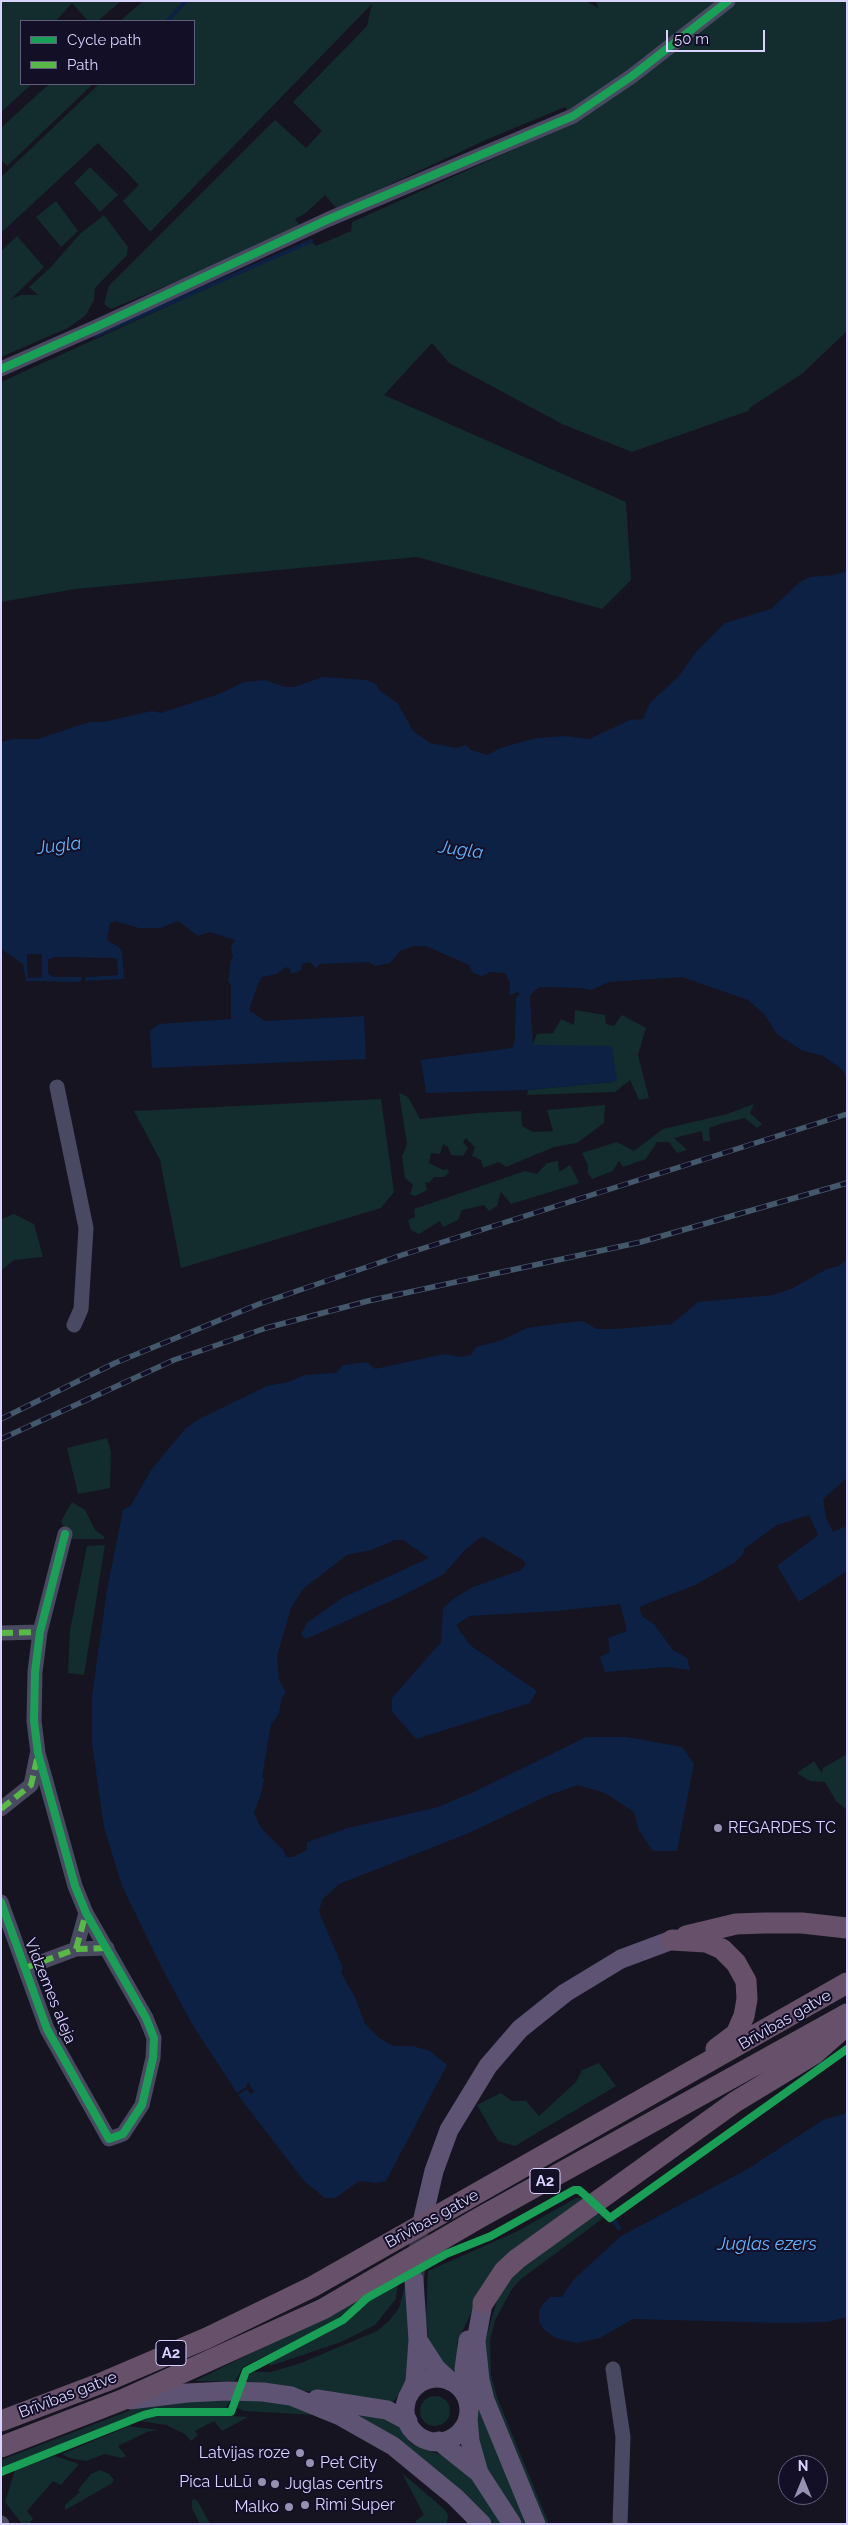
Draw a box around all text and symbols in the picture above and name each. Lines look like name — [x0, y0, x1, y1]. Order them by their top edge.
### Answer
legend — [20, 20, 195, 85]
scale bar — [668, 20, 767, 52]
text: 50 m — [674, 30, 709, 48]
text: Cycle path — [67, 31, 141, 49]
text: Path — [67, 56, 98, 74]
water label: Jugla — [35, 833, 83, 859]
water label: Jugla — [437, 836, 485, 864]
place label: REGARDES TC — [728, 1818, 836, 1838]
marker: REGARDES TC — [712, 1822, 724, 1834]
street label: Vidzemes aleja — [20, 1935, 80, 2047]
street label: Brīvības gatve — [735, 1986, 835, 2054]
road number: A2 — [530, 2168, 560, 2194]
street label: Brīvības gatve — [382, 2185, 482, 2253]
water label: Juglas ezers — [717, 2234, 817, 2256]
road number: A2 — [156, 2340, 186, 2366]
street label: Brīvības gatve — [16, 2367, 120, 2423]
place label: Latvijas roze — [199, 2443, 290, 2463]
marker: Latvijas roze — [294, 2447, 306, 2459]
place label: Pet City — [320, 2453, 377, 2473]
north arrow — [778, 2455, 828, 2505]
marker: Pet City — [304, 2457, 316, 2469]
text: N — [798, 2458, 808, 2474]
place label: Pica LuLū — [179, 2472, 252, 2492]
place label: Juglas centrs — [285, 2474, 383, 2494]
marker: Pica LuLū — [256, 2476, 268, 2488]
marker: Juglas centrs — [269, 2478, 281, 2490]
place label: Rimi Super — [315, 2495, 395, 2515]
place label: Malko — [234, 2497, 279, 2517]
marker: Rimi Super — [299, 2499, 311, 2511]
marker: Malko — [283, 2501, 295, 2513]

